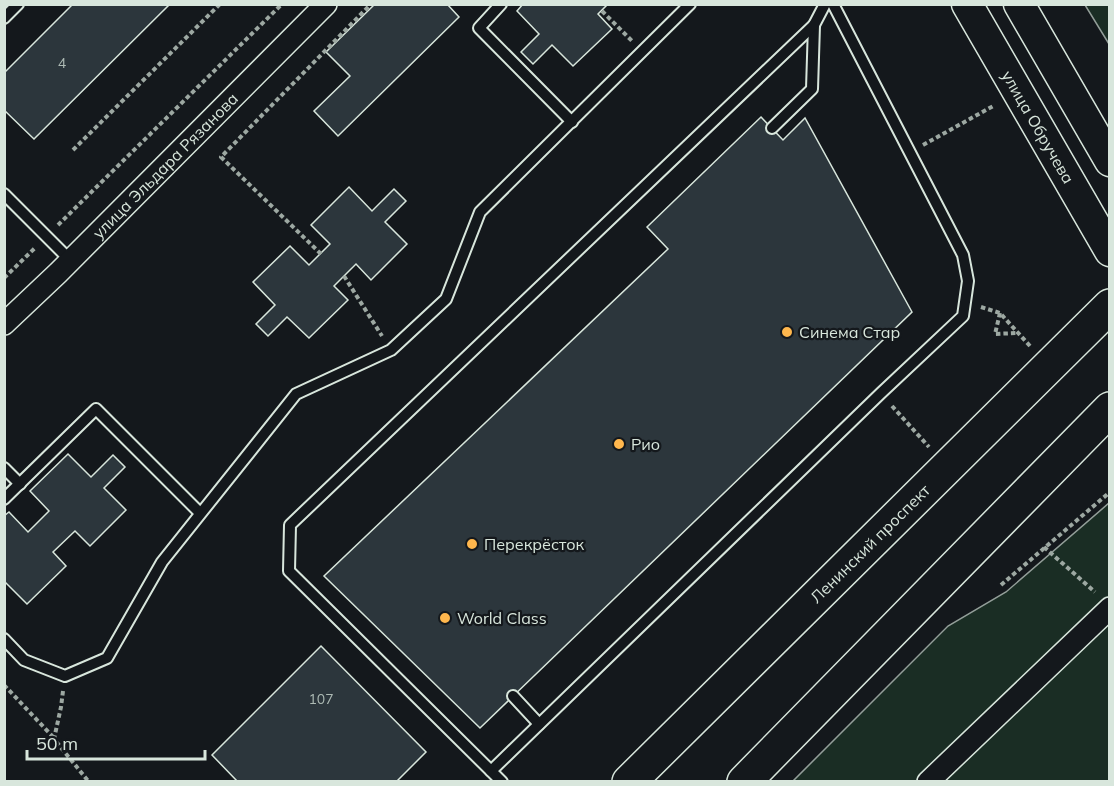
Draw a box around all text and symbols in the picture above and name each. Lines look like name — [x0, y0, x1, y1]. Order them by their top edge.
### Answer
house number: 4 — [58, 54, 67, 72]
street label: улица Обручева — [998, 67, 1079, 187]
street label: улица Эльдара Рязанова — [88, 88, 242, 243]
place label: Синема Стар — [799, 322, 900, 342]
marker: Синема Стар — [780, 325, 794, 339]
place label: Рио — [631, 434, 660, 454]
marker: Рио — [612, 437, 626, 451]
street label: Ленинский проспект — [806, 479, 935, 607]
place label: Перекрёсток — [484, 534, 585, 554]
marker: Перекрёсток — [465, 537, 479, 551]
place label: World Class — [457, 608, 547, 628]
marker: World Class — [438, 611, 452, 625]
house number: 107 — [308, 690, 334, 708]
scale bar — [27, 723, 206, 761]
text: 50 m — [36, 732, 78, 755]

